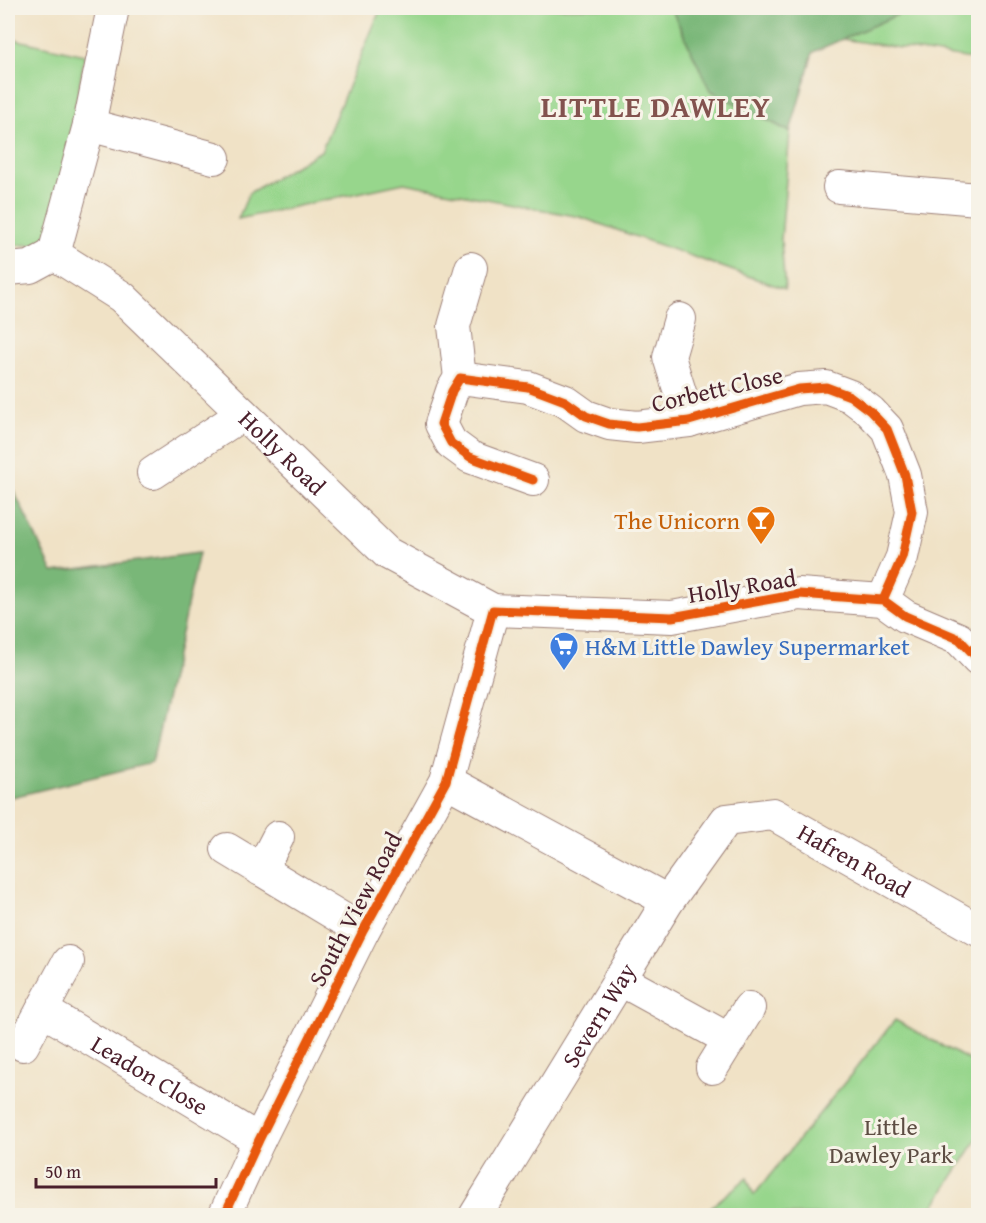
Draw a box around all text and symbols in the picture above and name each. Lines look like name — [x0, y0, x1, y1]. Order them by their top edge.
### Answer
district label: LITTLE DAWLEY — [541, 84, 771, 128]
street label: Corbett Close — [648, 357, 786, 421]
street label: Holly Road — [231, 402, 334, 503]
place label: The Unicorn — [614, 503, 741, 538]
bar icon: The Unicorn — [745, 504, 777, 546]
street label: Holly Road — [685, 560, 799, 612]
place label: H&M Little Dawley Supermarket — [585, 629, 910, 664]
supermarket icon: H&M Little Dawley Supermarket — [548, 630, 580, 672]
street label: Hafren Road — [792, 814, 918, 906]
street label: South View Road — [300, 825, 411, 992]
street label: Severn Way — [553, 956, 644, 1074]
street label: Leadon Close — [85, 1026, 215, 1123]
park label: Little Dawley Park — [829, 1109, 954, 1172]
scale bar — [36, 1151, 216, 1189]
text: 50 m — [45, 1158, 81, 1185]

